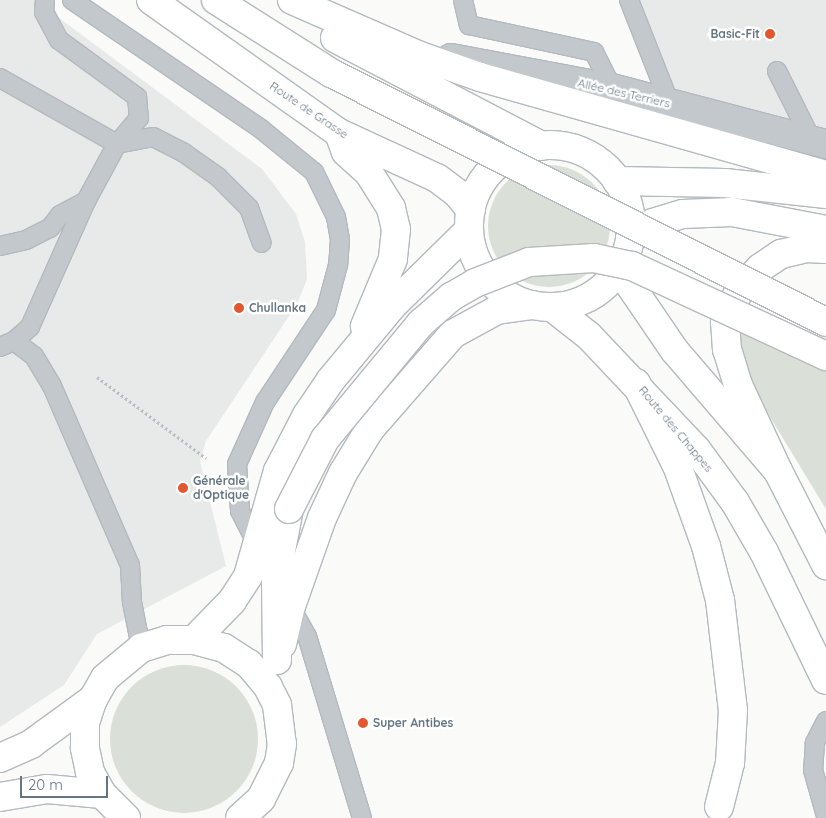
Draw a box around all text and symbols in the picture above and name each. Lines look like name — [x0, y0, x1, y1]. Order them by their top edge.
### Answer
place label: Basic-Fit — [711, 27, 760, 41]
marker: Basic-Fit — [764, 28, 776, 40]
street label: Allée des Terriers — [576, 75, 672, 111]
street label: Route de Grasse — [267, 78, 351, 142]
place label: Chullanka — [249, 301, 306, 315]
marker: Chullanka — [233, 302, 245, 314]
street label: Route des Chappes — [636, 383, 716, 475]
place label: Générale d'Optique — [193, 474, 249, 502]
marker: Générale d'Optique — [177, 482, 189, 494]
place label: Super Antibes — [373, 716, 453, 730]
marker: Super Antibes — [357, 717, 369, 729]
scale bar — [22, 766, 110, 798]
text: 20 m — [28, 775, 63, 794]

